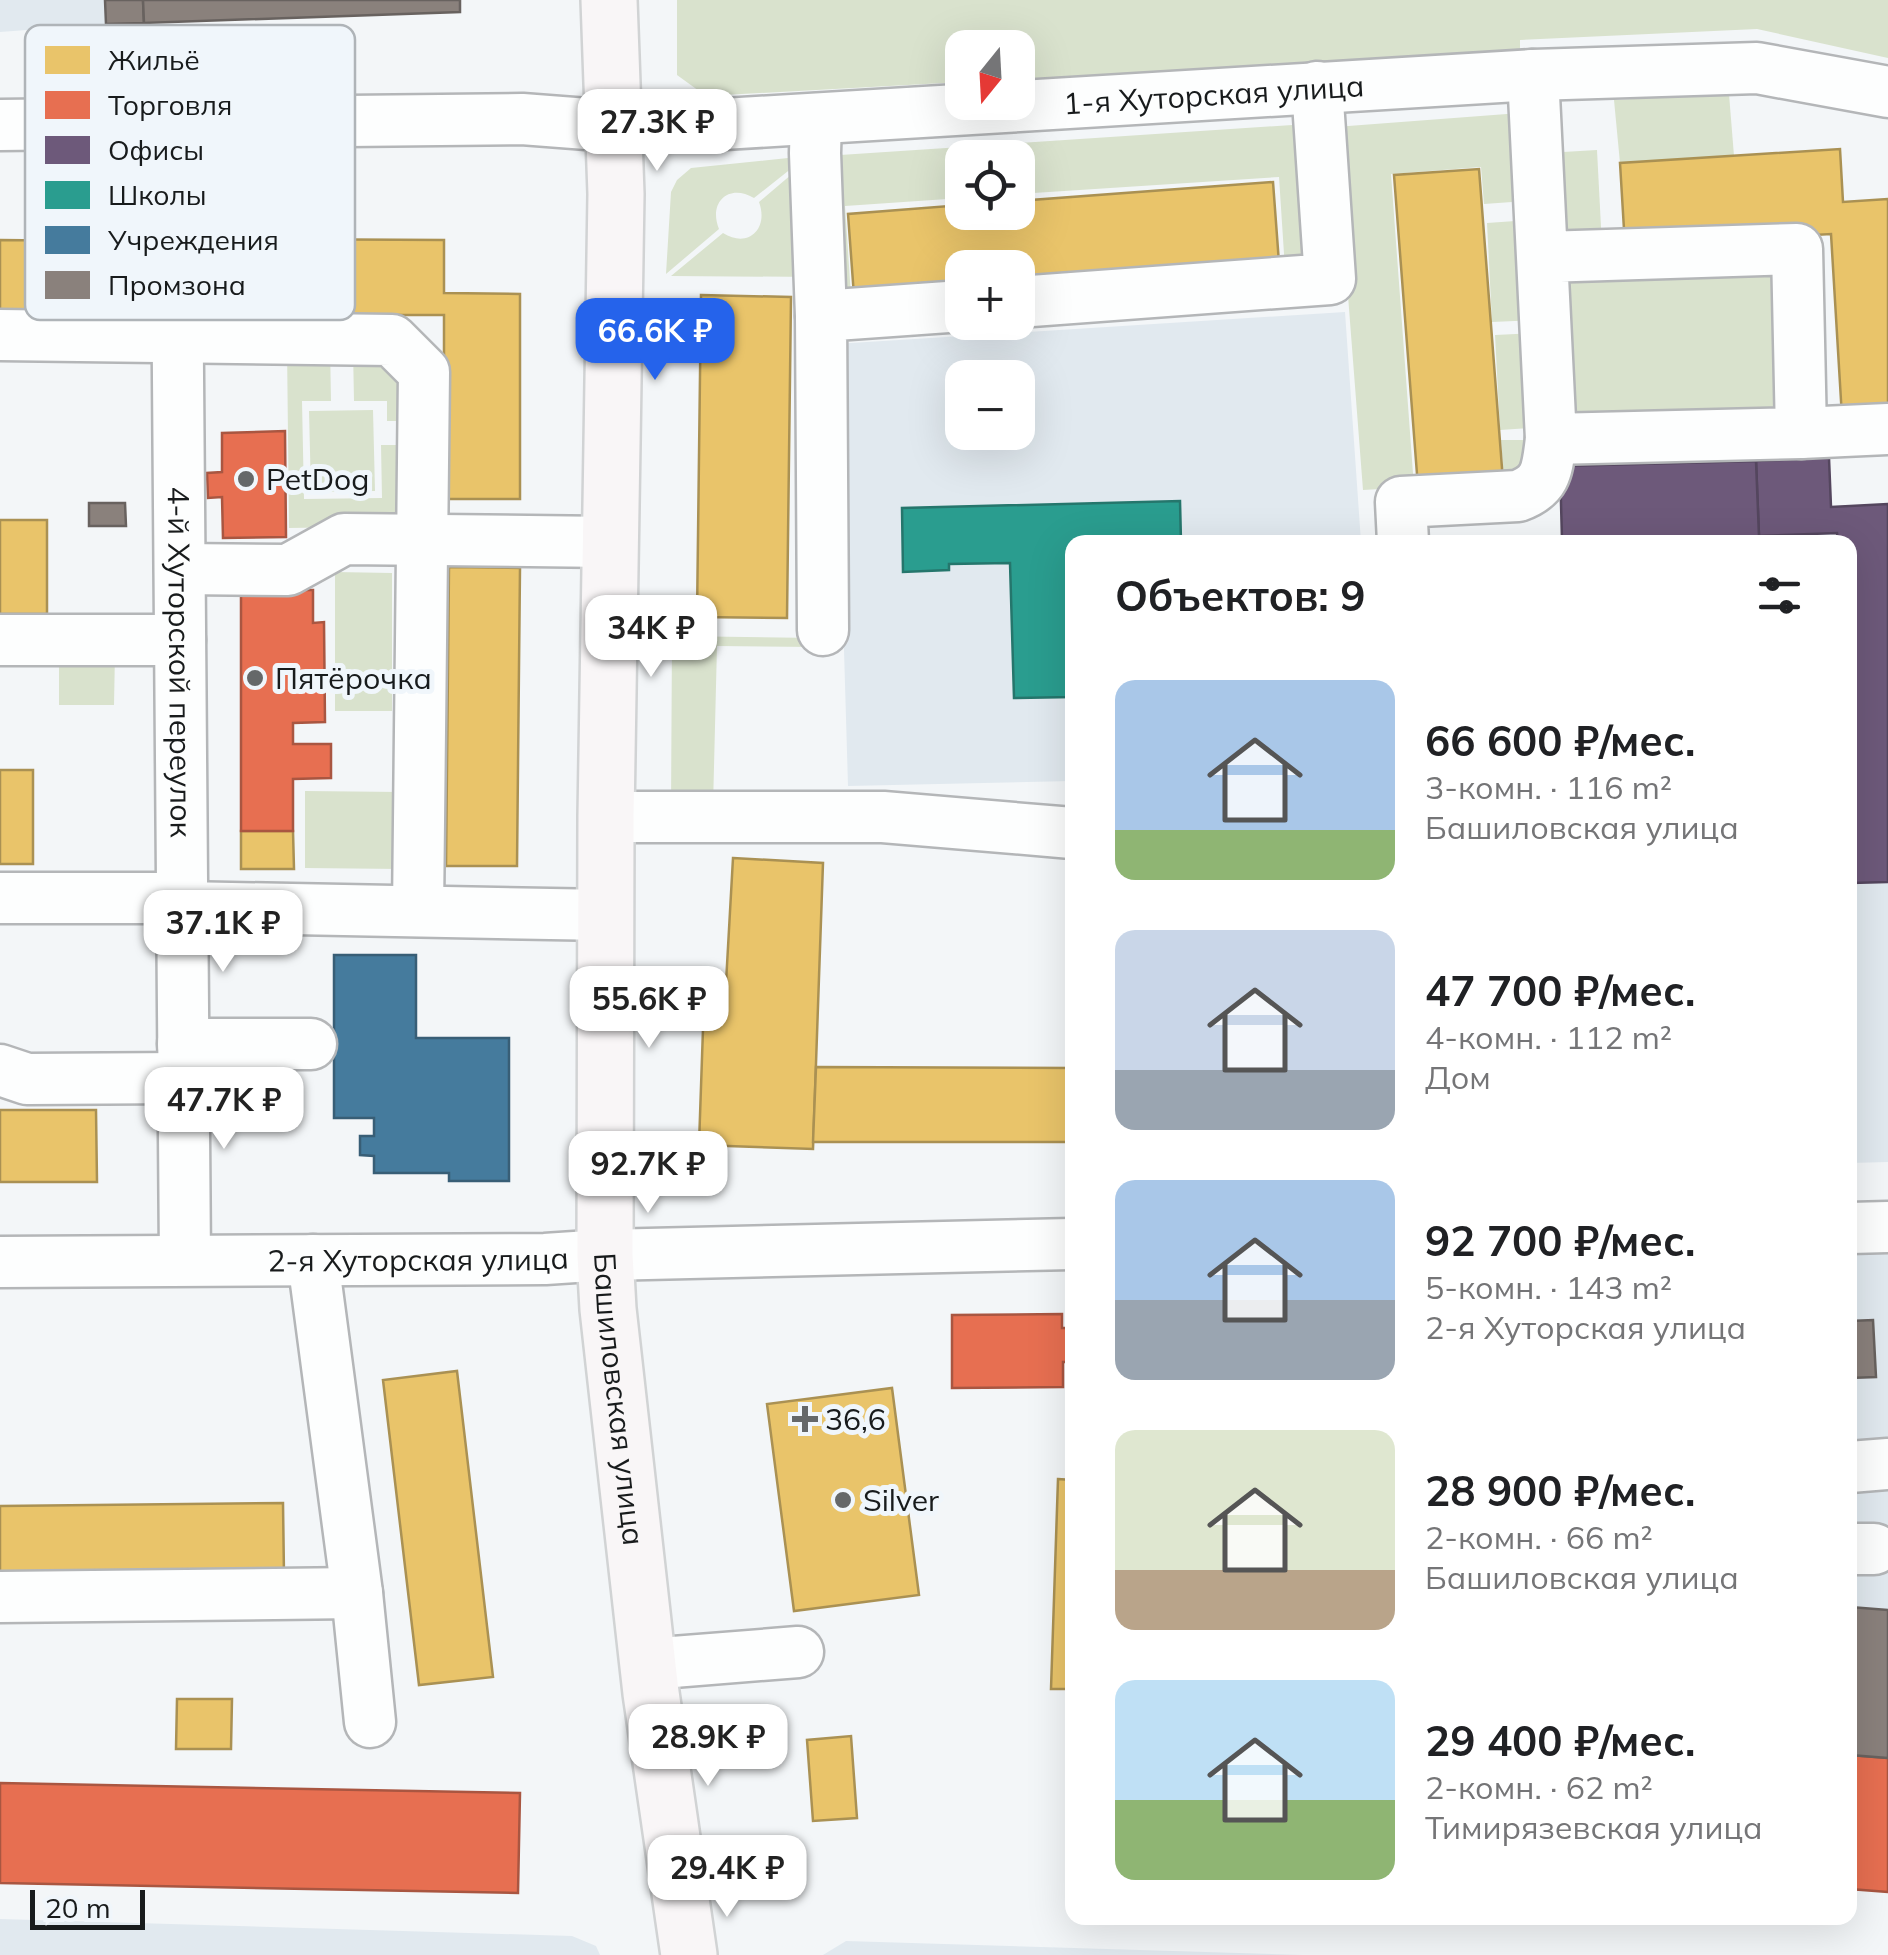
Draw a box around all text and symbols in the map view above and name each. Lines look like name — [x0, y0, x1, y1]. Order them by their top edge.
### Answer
legend — [25, 25, 355, 320]
north arrow — [945, 30, 1035, 120]
map controls — [945, 30, 1035, 450]
text: Жильё — [108, 42, 200, 77]
street label: 1-я Хуторская улица — [1062, 66, 1365, 122]
text: Торговля — [108, 87, 232, 122]
pin: 27.3K ₽ — [565, 89, 749, 174]
text: 27.3K ₽ — [600, 101, 714, 141]
text: Офисы — [108, 132, 204, 167]
button: locate — [945, 140, 1035, 230]
text: Школы — [108, 177, 207, 212]
text: Учреждения — [107, 222, 279, 257]
button: + — [945, 250, 1035, 340]
text: Промзона — [108, 267, 246, 302]
pin: 66.6K ₽ — [563, 298, 747, 383]
text: 66.6K ₽ — [598, 310, 712, 350]
button: − — [945, 360, 1035, 450]
place label: PetDog — [266, 460, 369, 498]
marker: PetDog — [235, 468, 257, 490]
street label: 4-й Хуторской переулок — [160, 486, 201, 839]
icon: filters — [1752, 568, 1807, 623]
text: Объектов: 9 — [1115, 569, 1365, 622]
pin: 34K ₽ — [581, 595, 721, 680]
text: 34K ₽ — [607, 607, 695, 647]
place label: Пятёрочка — [275, 659, 432, 697]
marker: Пятёрочка — [244, 667, 266, 689]
text: 66 600 ₽/мес. — [1425, 714, 1695, 767]
icon: home — [1195, 720, 1315, 840]
text: 3-комн. · 116 m² — [1425, 767, 1672, 807]
text: Башиловская улица — [1425, 807, 1739, 847]
pin: 37.1K ₽ — [131, 890, 315, 975]
text: 37.1K ₽ — [166, 902, 280, 942]
text: 47 700 ₽/мес. — [1425, 964, 1695, 1017]
pin: 55.6K ₽ — [557, 966, 741, 1051]
icon: home — [1195, 970, 1315, 1090]
text: 55.6K ₽ — [592, 978, 706, 1018]
text: 4-комн. · 112 m² — [1425, 1017, 1672, 1057]
text: Дом — [1425, 1057, 1491, 1097]
pin: 47.7K ₽ — [132, 1067, 316, 1152]
text: 47.7K ₽ — [167, 1079, 281, 1119]
pin: 92.7K ₽ — [556, 1131, 740, 1216]
text: 92.7K ₽ — [591, 1143, 705, 1183]
text: 92 700 ₽/мес. — [1425, 1214, 1695, 1267]
icon: home — [1195, 1220, 1315, 1340]
street label: 2-я Хуторская улица — [267, 1238, 570, 1280]
street label: Башиловская улица — [586, 1252, 653, 1547]
text: 5-комн. · 143 m² — [1425, 1267, 1672, 1307]
text: 2-я Хуторская улица — [1425, 1307, 1746, 1347]
place label: 36,6 — [825, 1400, 886, 1438]
marker: 36,6 — [794, 1408, 816, 1430]
text: 28 900 ₽/мес. — [1425, 1464, 1695, 1517]
icon: home — [1195, 1470, 1315, 1590]
place label: Silver — [863, 1481, 939, 1519]
marker: Silver — [832, 1489, 854, 1511]
text: 2-комн. · 66 m² — [1425, 1517, 1653, 1557]
text: Башиловская улица — [1425, 1557, 1739, 1597]
pin: 28.9K ₽ — [616, 1704, 800, 1789]
text: 29 400 ₽/мес. — [1425, 1714, 1695, 1767]
text: 28.9K ₽ — [651, 1716, 765, 1756]
icon: home — [1195, 1720, 1315, 1840]
text: 2-комн. · 62 m² — [1425, 1767, 1653, 1807]
text: Тимирязевская улица — [1425, 1807, 1763, 1847]
pin: 29.4K ₽ — [635, 1835, 819, 1920]
text: 29.4K ₽ — [670, 1847, 784, 1887]
scale bar — [30, 1885, 145, 1930]
text: 20 m — [45, 1890, 111, 1925]

